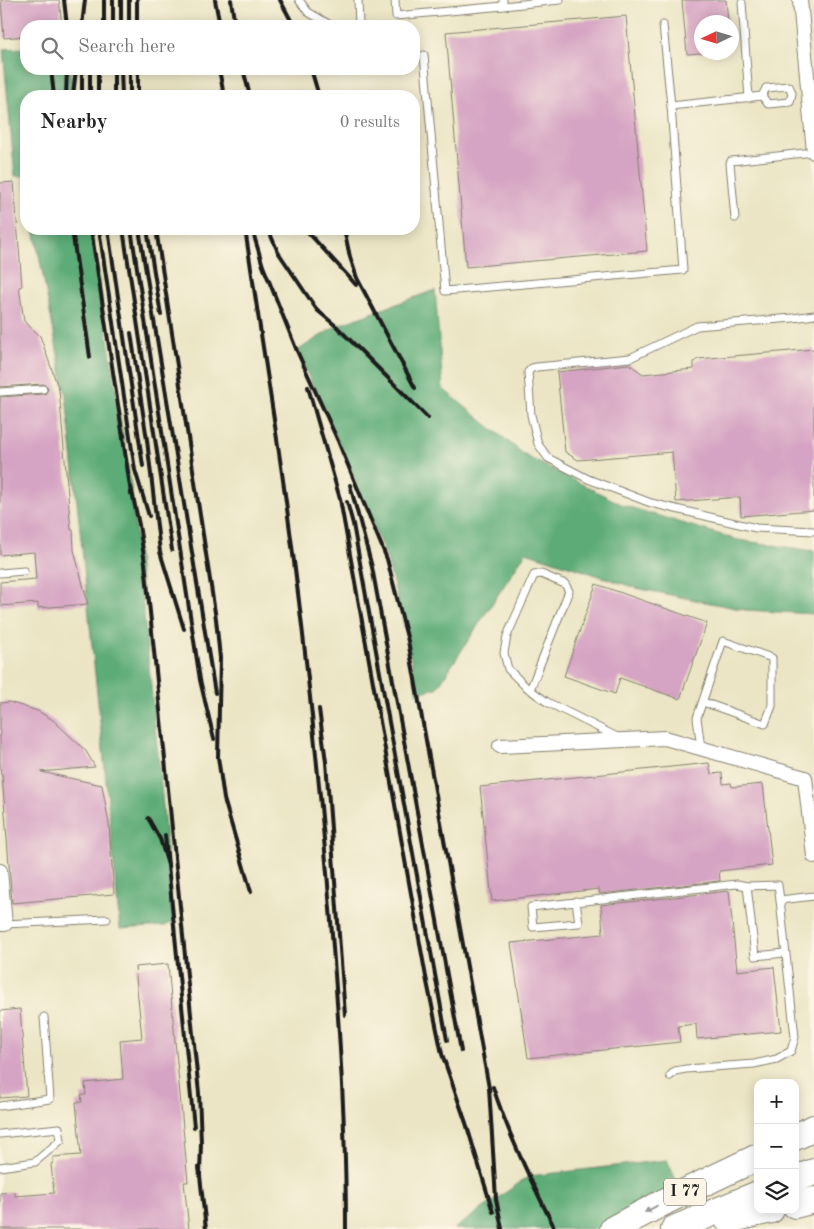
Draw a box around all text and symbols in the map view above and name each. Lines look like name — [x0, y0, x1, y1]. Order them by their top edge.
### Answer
north arrow — [694, 15, 739, 60]
search box — [20, 20, 420, 75]
icon: search — [38, 34, 66, 62]
text: Search here — [78, 38, 175, 57]
text: Nearby — [40, 112, 108, 133]
text: 0 results — [340, 115, 400, 131]
map controls — [754, 1079, 799, 1214]
button: + — [754, 1079, 799, 1124]
button: − — [754, 1124, 799, 1169]
button: layers — [754, 1169, 799, 1214]
road number: I 77 — [664, 1178, 706, 1206]
one-way arrow — [644, 1205, 658, 1213]

